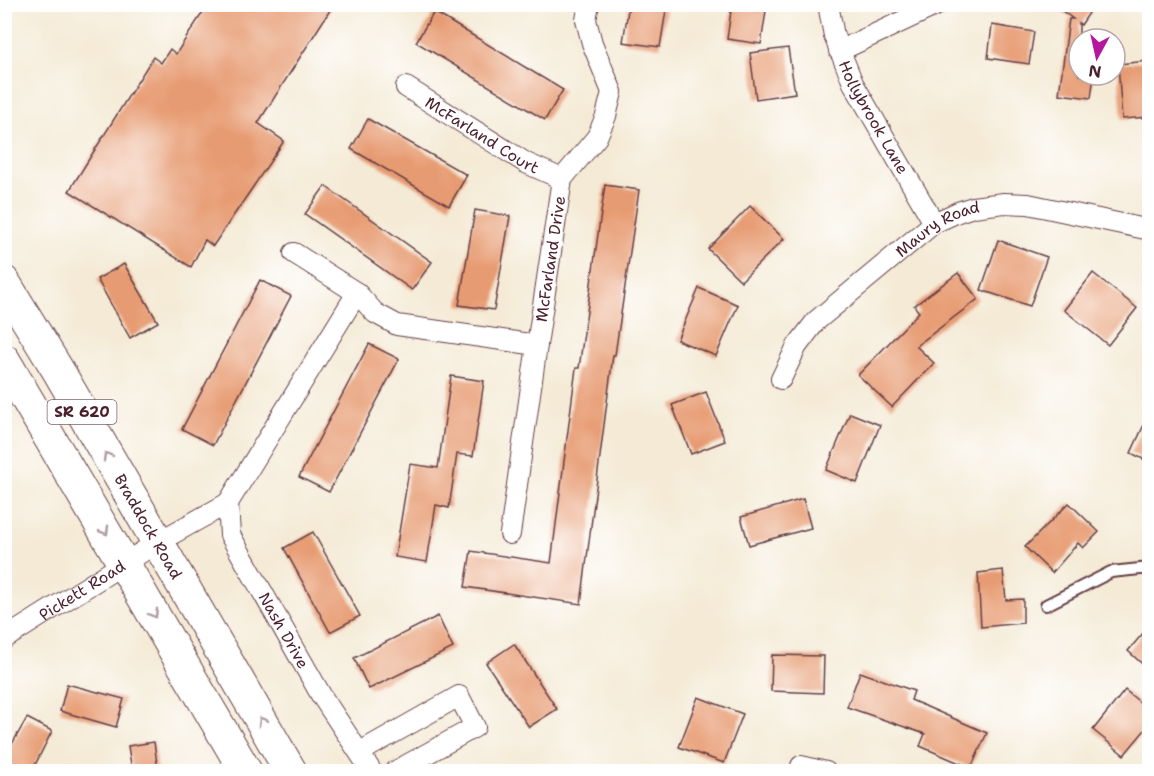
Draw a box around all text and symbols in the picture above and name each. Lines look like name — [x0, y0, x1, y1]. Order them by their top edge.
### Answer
north arrow — [1067, 27, 1127, 87]
street label: Hollybrook Lane — [834, 57, 913, 178]
text: N — [1087, 60, 1103, 83]
street label: McFarland Court — [421, 92, 542, 178]
street label: McFarland Drive — [531, 194, 570, 323]
street label: Maury Road — [891, 196, 981, 262]
road number: SR 620 — [48, 400, 116, 424]
one-way arrow — [103, 452, 115, 462]
street label: Braddock Road — [109, 470, 187, 583]
one-way arrow — [98, 525, 109, 535]
street label: Pickett Road — [35, 555, 129, 625]
street label: Nash Drive — [254, 589, 314, 672]
one-way arrow — [147, 608, 158, 618]
one-way arrow — [258, 717, 269, 727]

